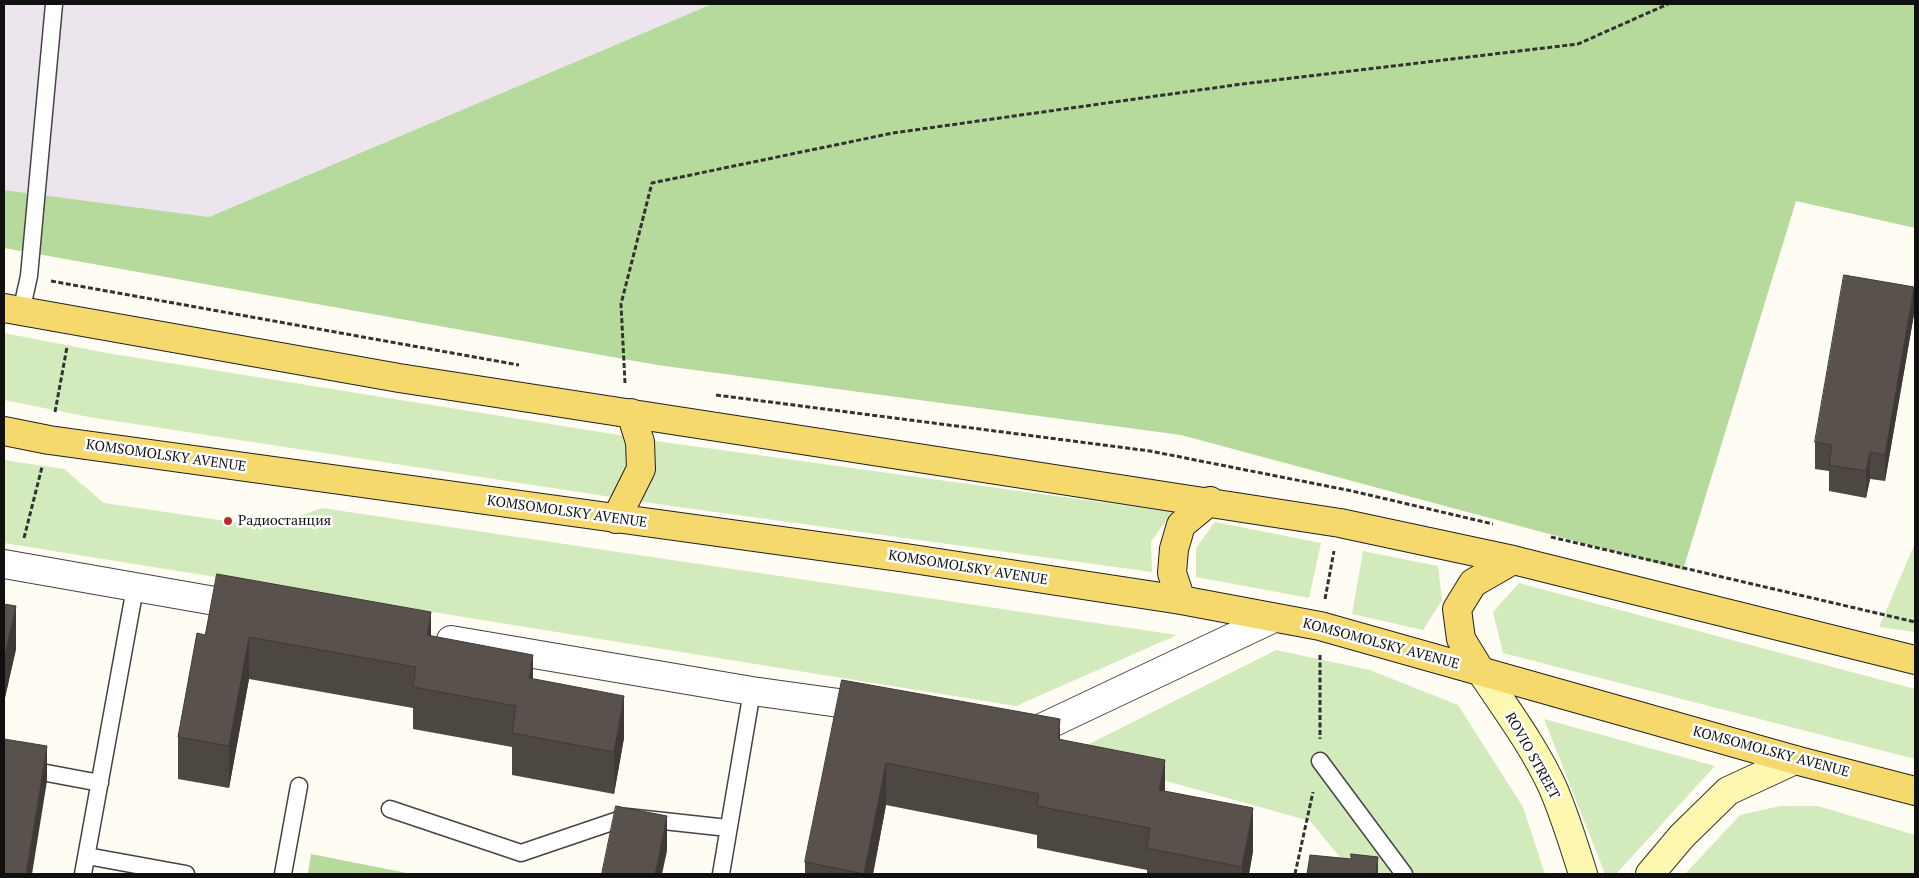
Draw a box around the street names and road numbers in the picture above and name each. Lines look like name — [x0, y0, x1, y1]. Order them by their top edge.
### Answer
street label: KOMSOMOLSKY AVENUE — [85, 436, 247, 476]
street label: KOMSOMOLSKY AVENUE — [486, 492, 648, 532]
street label: KOMSOMOLSKY AVENUE — [887, 547, 1049, 589]
street label: KOMSOMOLSKY AVENUE — [1301, 615, 1461, 673]
street label: ROVIO STREET — [1501, 710, 1563, 802]
street label: KOMSOMOLSKY AVENUE — [1691, 723, 1851, 781]

